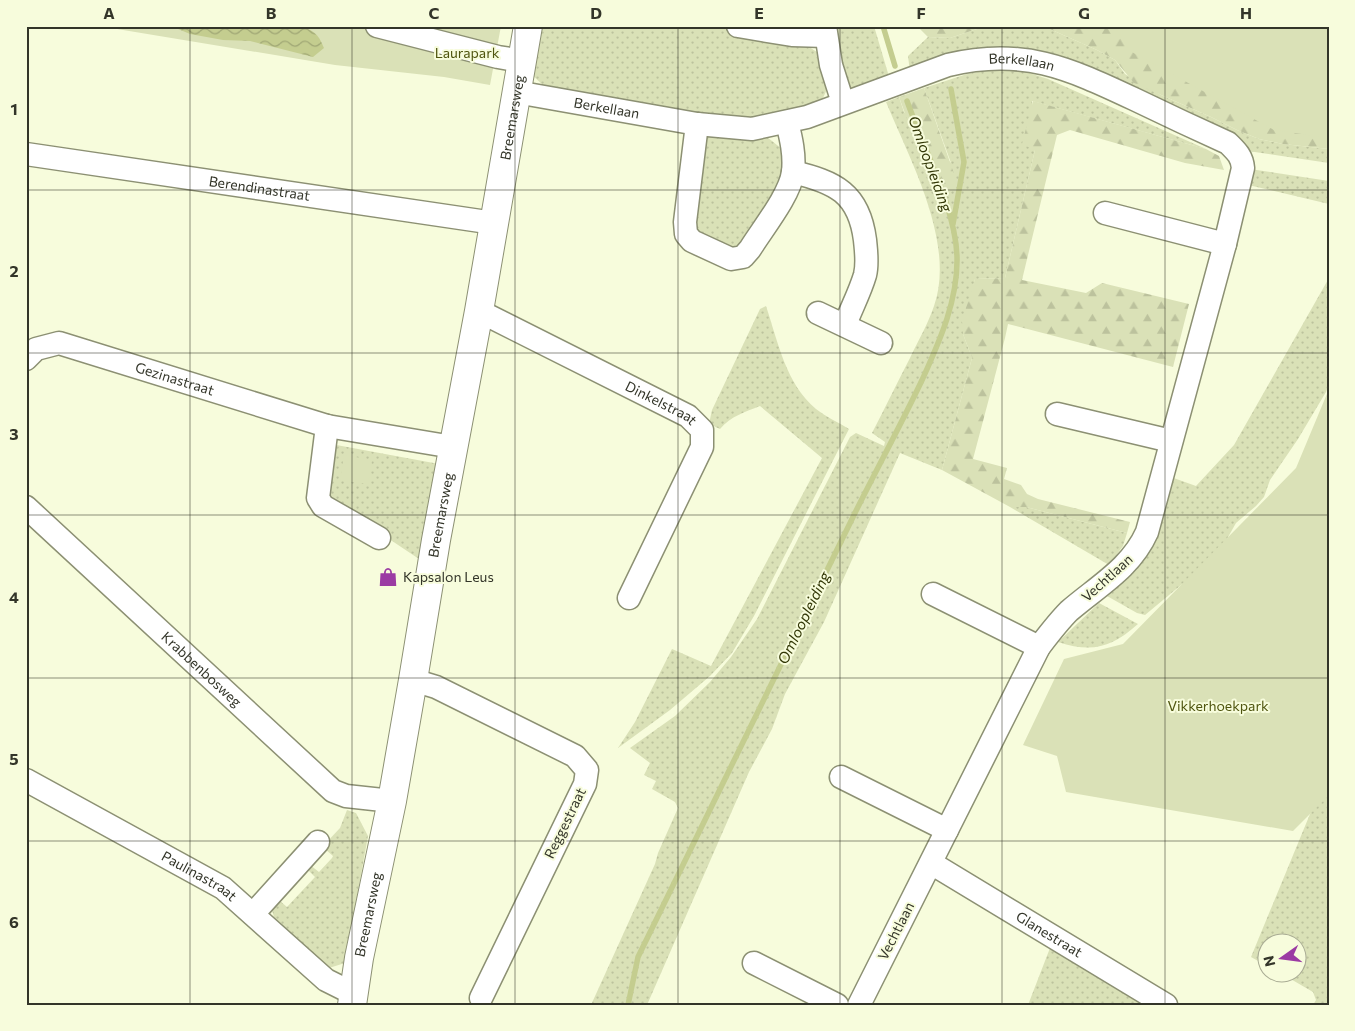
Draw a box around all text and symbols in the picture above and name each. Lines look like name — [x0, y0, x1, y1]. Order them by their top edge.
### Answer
text: A — [103, 3, 115, 22]
text: B — [266, 3, 277, 22]
text: C — [429, 3, 440, 22]
text: D — [590, 3, 602, 22]
text: E — [754, 3, 764, 22]
text: F — [916, 3, 926, 22]
text: G — [1078, 3, 1090, 22]
text: H — [1240, 3, 1252, 22]
park label: Laurapark — [435, 44, 500, 61]
street label: Berkellaan — [988, 49, 1057, 74]
street label: Breemarsweg — [496, 73, 528, 161]
street label: Berkellaan — [572, 93, 641, 122]
text: 1 — [10, 99, 18, 118]
water label: Omloopleiding — [905, 113, 957, 215]
street label: Berendinastraat — [208, 172, 312, 204]
text: 2 — [9, 261, 19, 280]
street label: Gezinastraat — [133, 358, 217, 399]
street label: Dinkelstraat — [623, 377, 701, 428]
text: 3 — [9, 424, 19, 443]
street label: Breemarsweg — [424, 471, 457, 559]
street label: Vechtlaan — [1078, 550, 1136, 605]
shop icon: Kapsalon Leus — [377, 566, 399, 588]
place label: Kapsalon Leus — [403, 568, 494, 585]
water label: Omloopleiding — [773, 568, 834, 667]
text: 4 — [9, 587, 19, 606]
street label: Krabbenbosweg — [158, 628, 246, 710]
park label: Vikkerhoekpark — [1167, 697, 1269, 714]
text: 5 — [9, 749, 19, 768]
street label: Reggestraat — [540, 784, 589, 861]
street label: Paulinastraat — [159, 847, 241, 904]
street label: Breemarsweg — [350, 870, 385, 958]
street label: Vechtlaan — [874, 899, 917, 963]
street label: Glanestraat — [1013, 907, 1086, 961]
text: 6 — [9, 912, 19, 931]
north arrow — [1258, 934, 1308, 984]
text: N — [1259, 954, 1278, 968]

